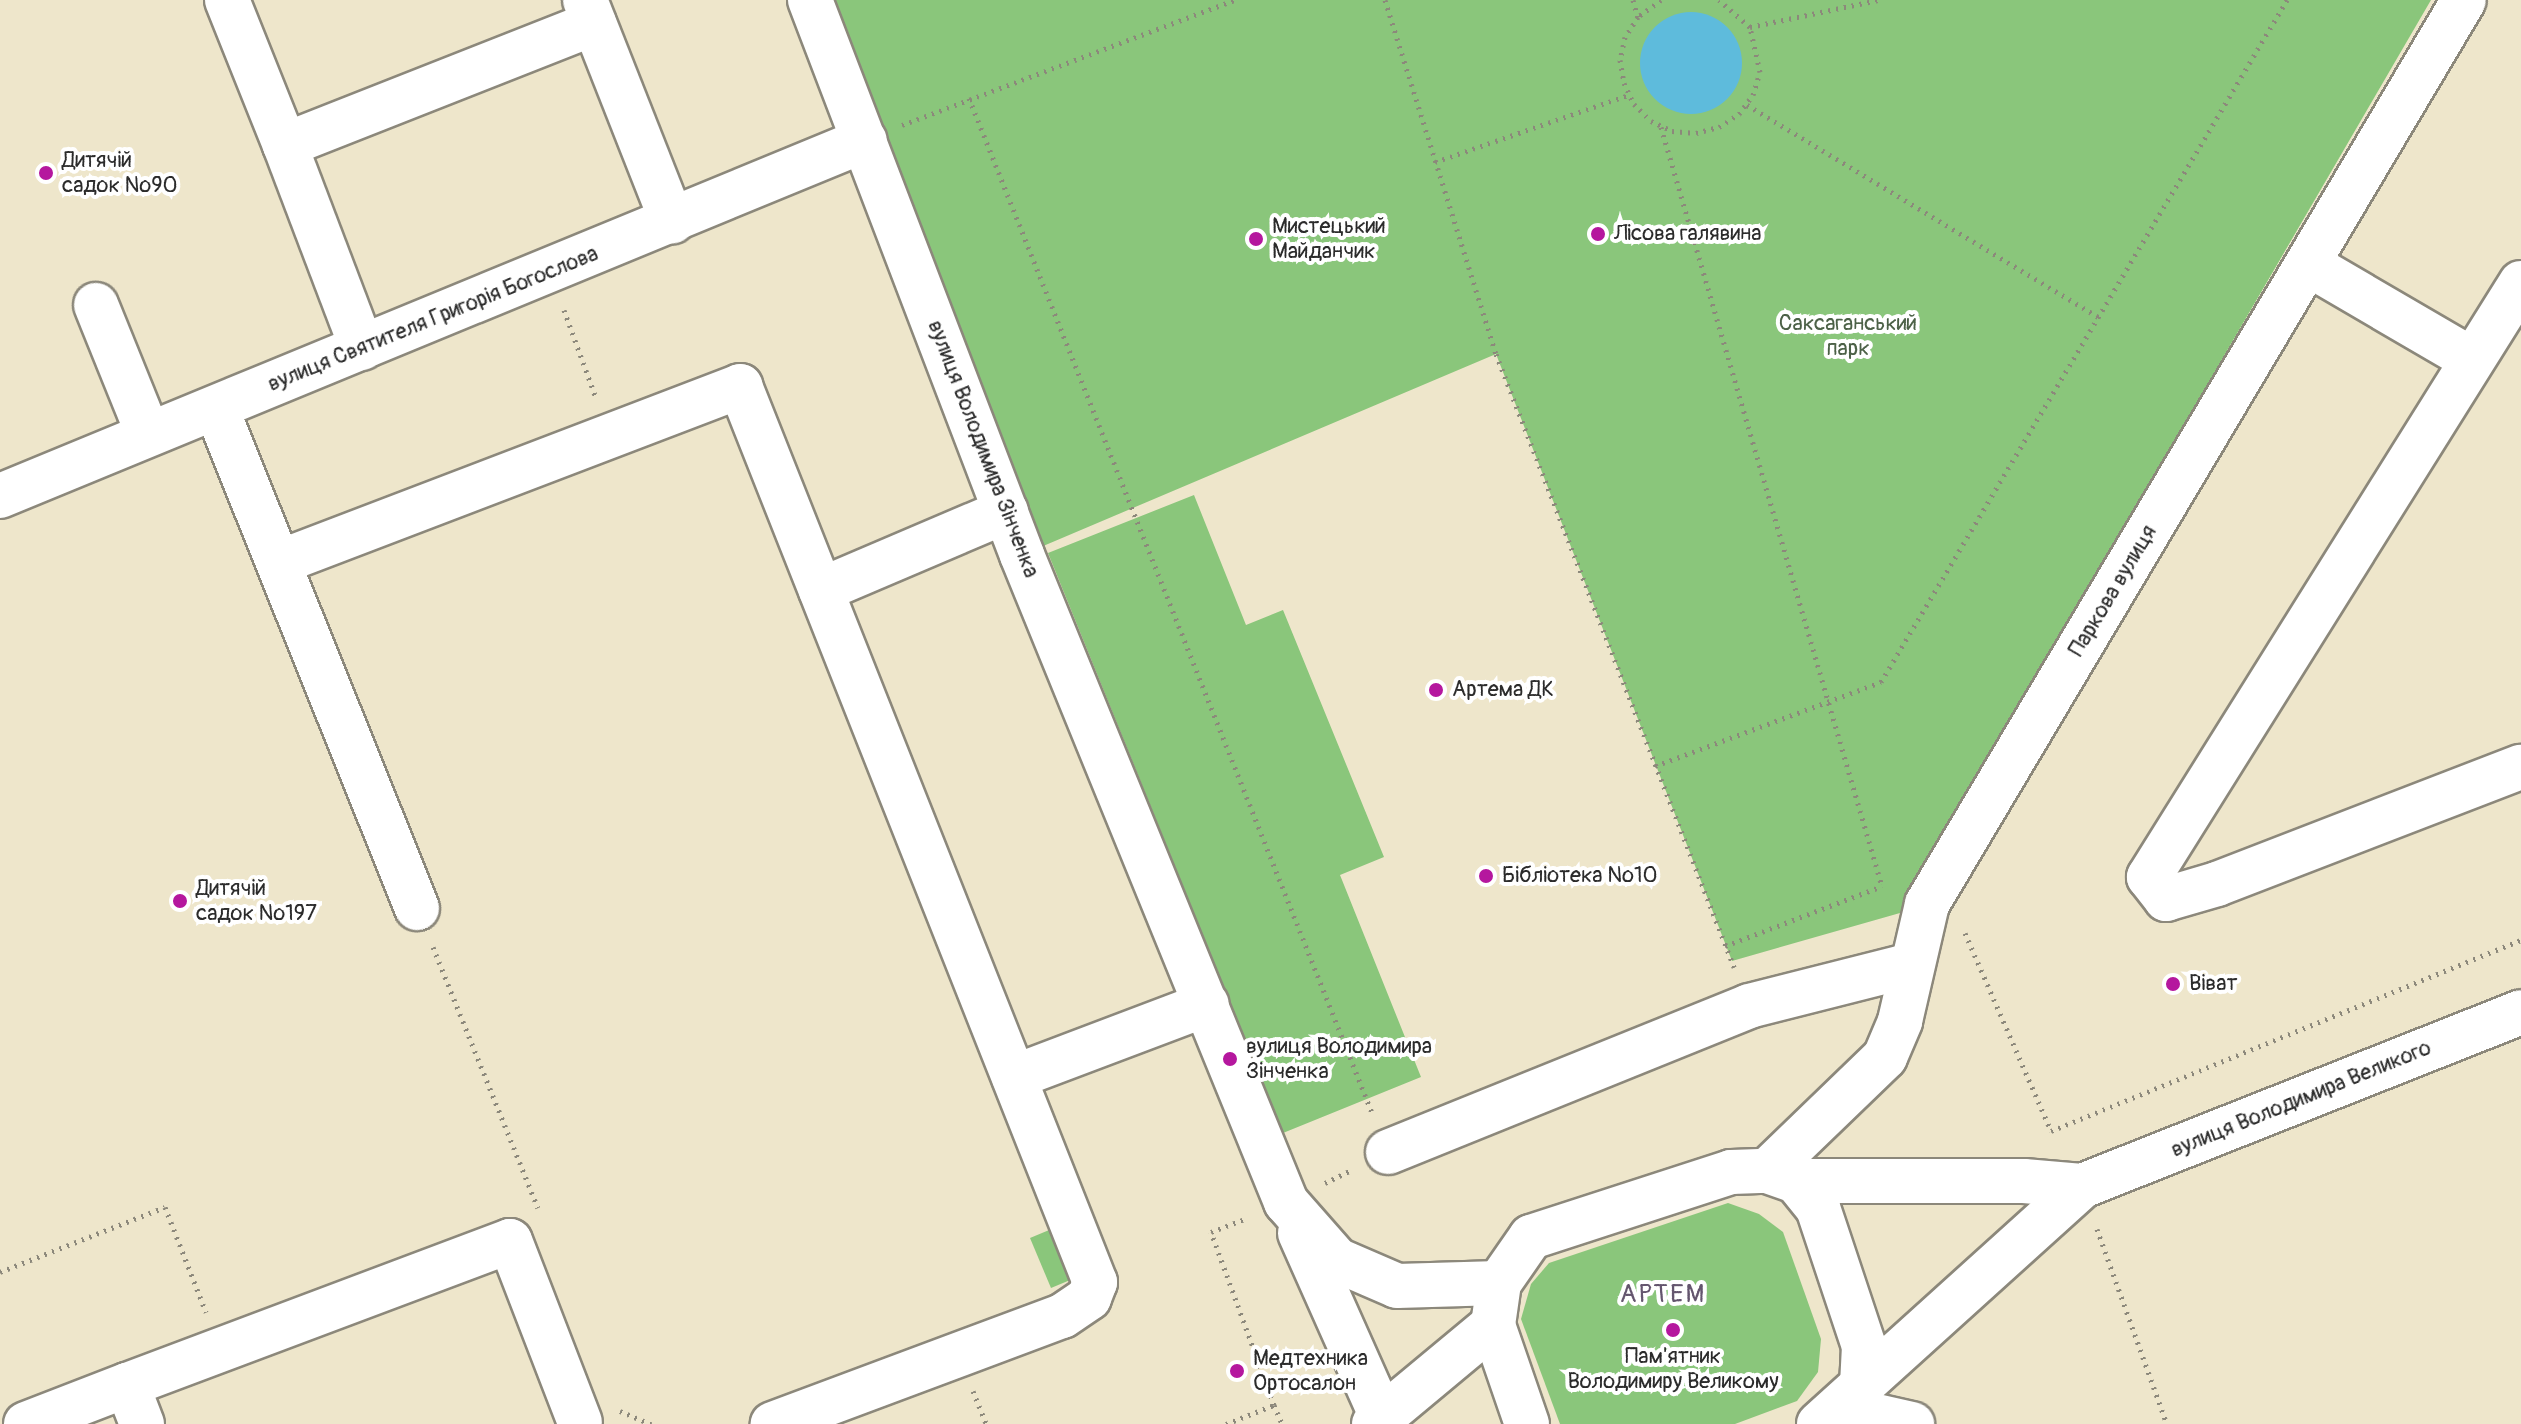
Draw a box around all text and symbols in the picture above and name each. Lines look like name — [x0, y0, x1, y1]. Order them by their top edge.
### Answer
place label: Дитячiй садок №90 — [62, 147, 178, 198]
marker: Дитячiй садок №90 — [37, 164, 55, 182]
place label: Мистецький Майданчик — [1272, 213, 1386, 264]
place label: Лісова галявина — [1614, 221, 1761, 247]
marker: Лісова галявина — [1589, 225, 1607, 243]
marker: Мистецький Майданчик — [1247, 230, 1265, 248]
street label: вулиця Святителя Григорія Богослова — [264, 240, 602, 398]
park label: Саксаганський парк — [1779, 310, 1917, 362]
street label: вулиця Володимира Зінченка — [922, 317, 1044, 581]
street label: Паркова вулиця — [2063, 521, 2163, 661]
place label: Артема ДК — [1452, 677, 1554, 703]
marker: Артема ДК — [1427, 681, 1445, 699]
place label: Бібліотека №10 — [1502, 863, 1658, 889]
marker: Бібліотека №10 — [1477, 867, 1495, 885]
place label: Дитячій садок №197 — [196, 875, 317, 926]
marker: Дитячій садок №197 — [171, 892, 189, 910]
place label: Віват — [2189, 971, 2237, 997]
marker: Віват — [2164, 975, 2182, 993]
place label: вулиця Володимира Зінченка — [1246, 1033, 1432, 1084]
street label: вулиця Володимира Великого — [2167, 1035, 2435, 1163]
marker: вулиця Володимира Зінченка — [1221, 1050, 1239, 1068]
district label: АРТЕМ — [1620, 1279, 1706, 1311]
marker: Пам'ятник Володимиру Великому — [1664, 1321, 1682, 1339]
place label: Пам'ятник Володимиру Великому — [1567, 1343, 1779, 1394]
place label: Медтехника Ортосалон — [1253, 1345, 1368, 1396]
marker: Медтехника Ортосалон — [1228, 1362, 1246, 1380]

